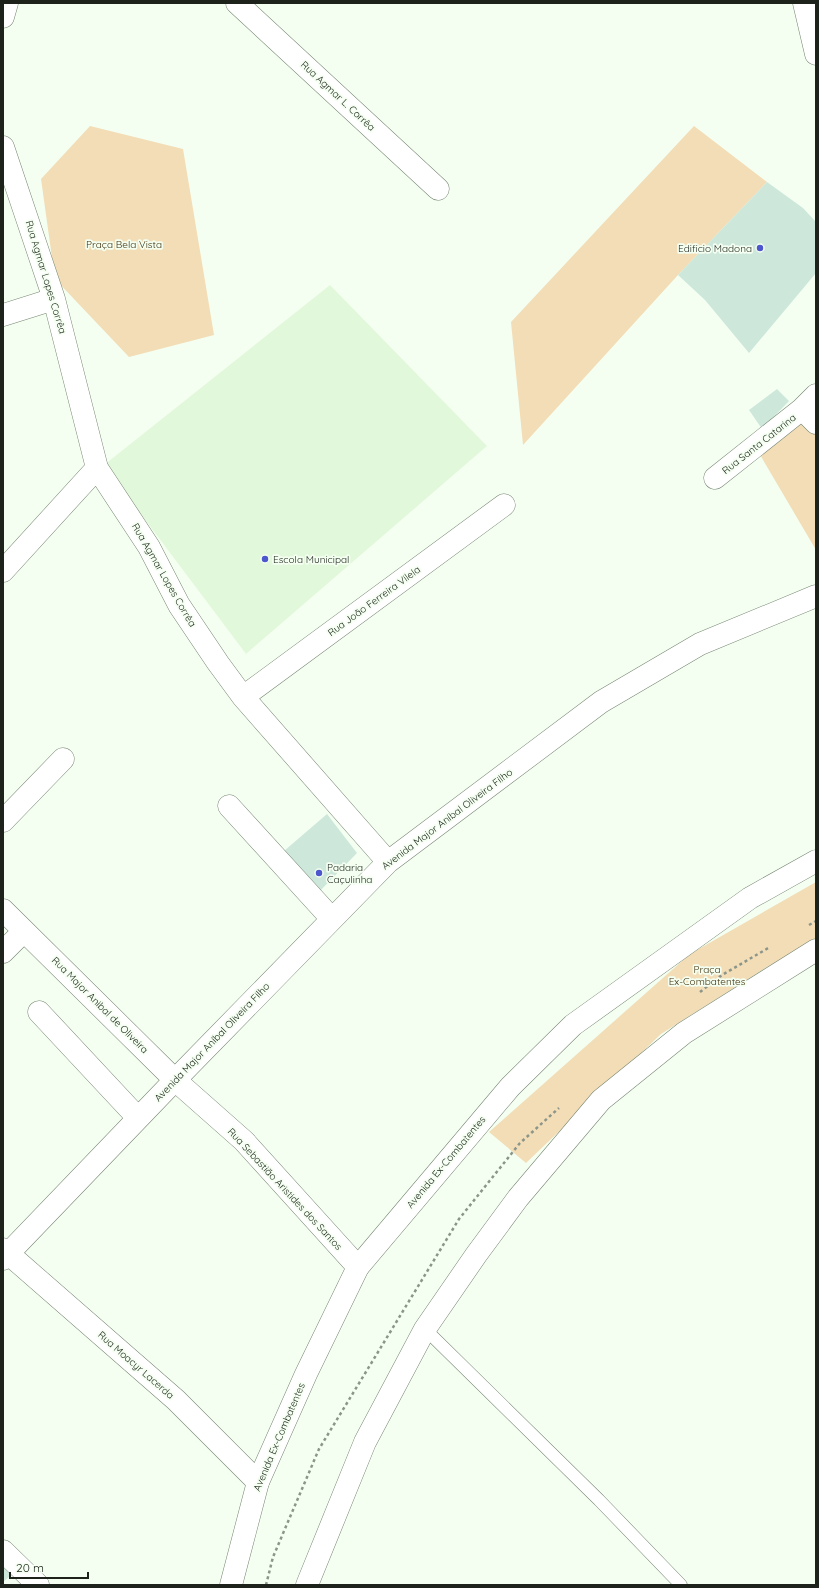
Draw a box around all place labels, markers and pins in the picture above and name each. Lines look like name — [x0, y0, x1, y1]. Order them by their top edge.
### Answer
place label: Edificio Madona — [678, 242, 752, 255]
marker: Edificio Madona — [755, 243, 765, 253]
place label: Escola Municipal — [273, 553, 349, 566]
marker: Escola Municipal — [260, 554, 270, 564]
place label: Padaria Caçulinha — [327, 861, 372, 886]
marker: Padaria Caçulinha — [314, 868, 324, 878]

